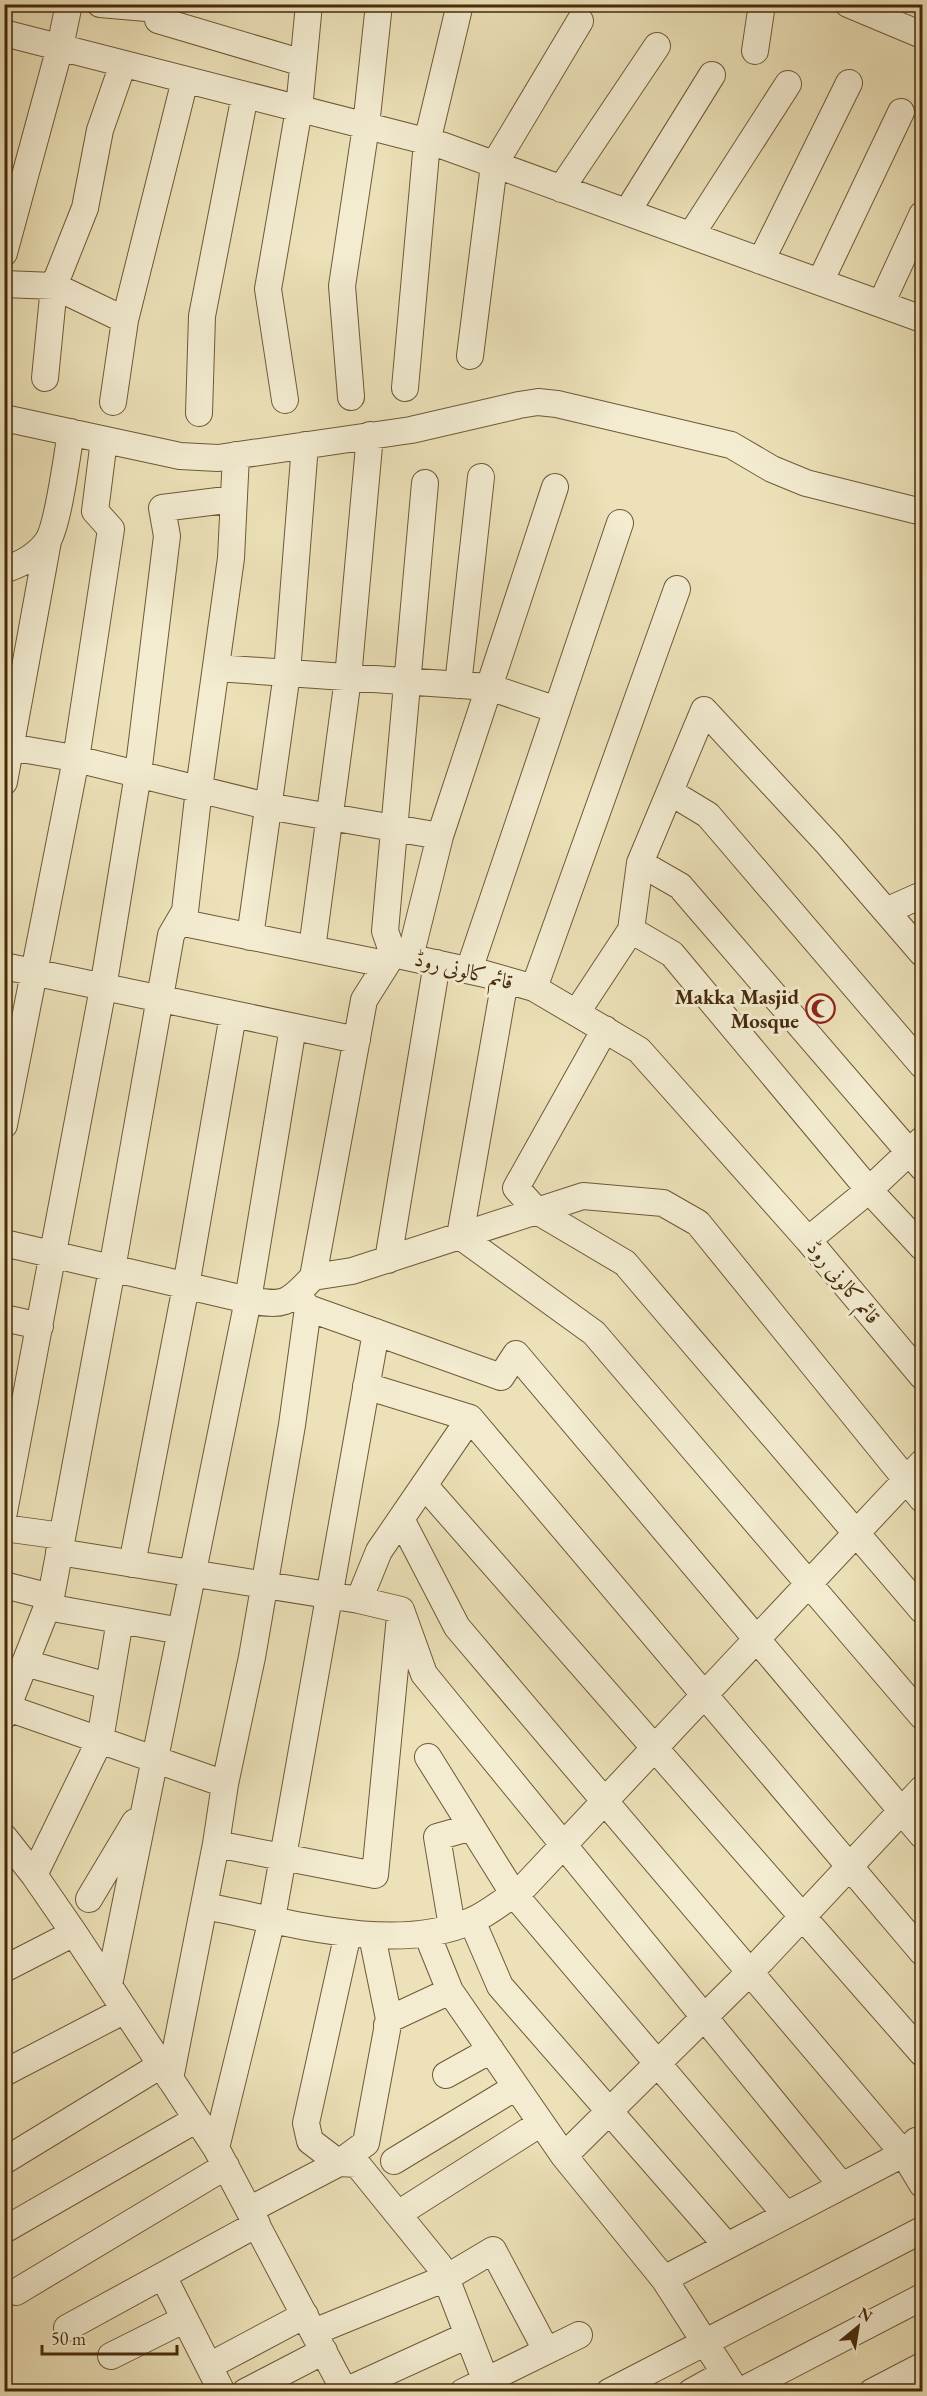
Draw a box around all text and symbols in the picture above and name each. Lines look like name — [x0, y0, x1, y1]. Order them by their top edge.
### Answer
street label: قائم کالونی روڈ — [411, 945, 516, 1000]
place label: Makka Masjid Mosque — [675, 983, 799, 1034]
mosque icon: Makka Masjid Mosque — [804, 992, 836, 1024]
street label: قائم کالونی روڈ — [797, 1235, 887, 1332]
north arrow — [828, 2297, 888, 2357]
text: N — [854, 2302, 876, 2327]
scale bar — [42, 2318, 177, 2356]
text: 50 m — [51, 2327, 86, 2350]

